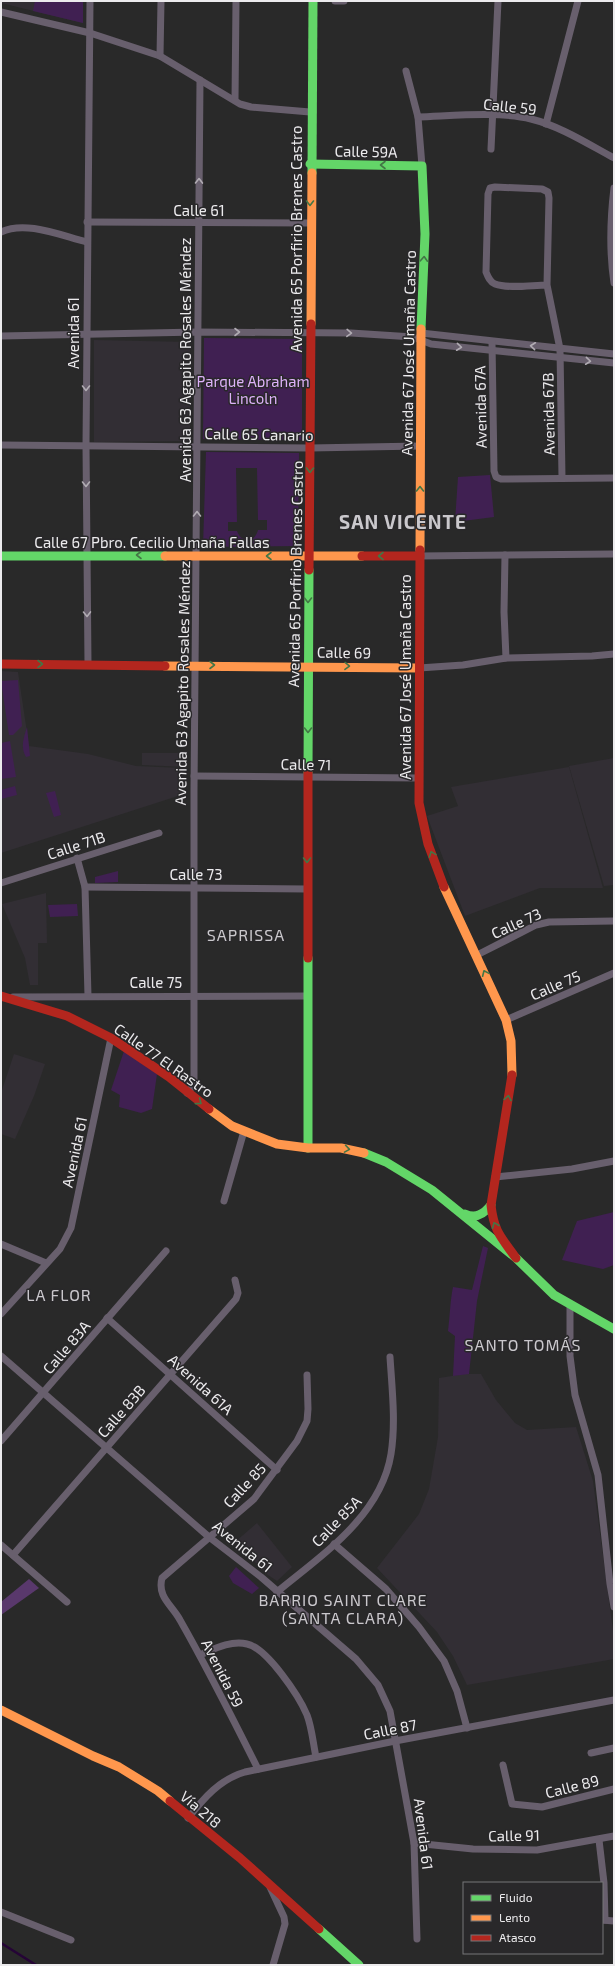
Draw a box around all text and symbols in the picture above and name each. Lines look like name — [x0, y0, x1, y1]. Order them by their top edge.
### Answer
street label: Calle 59 — [482, 94, 538, 118]
street label: Avenida 65 Porfirio Brenes Castro — [287, 126, 305, 352]
street label: Calle 59A — [334, 141, 398, 161]
one-way arrow — [380, 161, 386, 169]
one-way arrow — [195, 178, 203, 184]
one-way arrow — [306, 200, 314, 206]
street label: Calle 61 — [173, 201, 225, 219]
street label: Avenida 63 Agapito Rosales Méndez — [176, 238, 194, 482]
street label: Avenida 67 José Umaña Castro — [397, 250, 419, 456]
one-way arrow — [420, 256, 428, 262]
street label: Avenida 61 — [64, 297, 82, 369]
one-way arrow — [234, 328, 240, 336]
one-way arrow — [346, 329, 352, 338]
one-way arrow — [456, 342, 462, 351]
one-way arrow — [530, 342, 536, 351]
one-way arrow — [585, 356, 591, 365]
street label: Avenida 67A — [470, 365, 490, 448]
park label: Parque Abraham Lincoln — [196, 372, 310, 407]
street label: Avenida 67B — [538, 372, 558, 456]
one-way arrow — [82, 385, 90, 391]
street label: Calle 65 Canario — [204, 424, 314, 444]
street label: Avenida 65 Porfirio Brenes Castro — [284, 460, 306, 688]
one-way arrow — [305, 467, 314, 473]
one-way arrow — [82, 481, 90, 487]
one-way arrow — [416, 486, 424, 492]
district label: SAN VICENTE — [339, 510, 467, 533]
one-way arrow — [193, 511, 201, 517]
street label: Calle 67 Pbro. Cecilio Umaña Fallas — [34, 533, 270, 551]
one-way arrow — [136, 551, 142, 559]
one-way arrow — [266, 552, 272, 560]
one-way arrow — [378, 552, 384, 560]
street label: Avenida 63 Agapito Rosales Méndez — [171, 561, 193, 805]
street label: Avenida 67 José Umaña Castro — [396, 574, 414, 780]
one-way arrow — [304, 597, 312, 603]
one-way arrow — [83, 611, 91, 617]
street label: Calle 69 — [317, 643, 371, 661]
one-way arrow — [37, 660, 43, 668]
one-way arrow — [209, 661, 215, 669]
one-way arrow — [344, 662, 350, 670]
one-way arrow — [304, 727, 312, 733]
street label: Calle 71 — [280, 755, 332, 773]
street label: Calle 71B — [45, 827, 107, 863]
one-way arrow — [429, 851, 437, 858]
one-way arrow — [303, 857, 311, 863]
street label: Calle 73 — [169, 865, 223, 883]
street label: Calle 73 — [488, 904, 544, 942]
district label: SAPRISSA — [207, 925, 285, 944]
street label: Calle 75 — [527, 966, 583, 1004]
one-way arrow — [482, 970, 490, 977]
street label: Calle 75 — [130, 973, 182, 991]
street label: Calle 77 El Rastro — [111, 1019, 217, 1101]
one-way arrow — [503, 1095, 512, 1101]
one-way arrow — [195, 1097, 202, 1104]
street label: Avenida 61 — [58, 1115, 90, 1189]
one-way arrow — [344, 1145, 350, 1153]
one-way arrow — [491, 1222, 499, 1229]
district label: LA FLOR — [26, 1285, 92, 1304]
street label: Calle 83A — [39, 1316, 94, 1377]
district label: SANTO TOMÁS — [465, 1335, 581, 1354]
street label: Avenida 61A — [165, 1350, 238, 1418]
street label: Calle 83B — [93, 1381, 149, 1441]
street label: Calle 85 — [219, 1459, 269, 1511]
street label: Calle 85A — [307, 1491, 365, 1550]
street label: Avenida 61 — [209, 1516, 277, 1576]
district label: BARRIO SAINT CLARE (SANTA CLARA) — [258, 1590, 428, 1627]
street label: Avenida 59 — [198, 1636, 248, 1710]
street label: Calle 87 — [362, 1715, 418, 1743]
street label: Calle 89 — [543, 1771, 601, 1801]
street label: Vía 218 — [177, 1787, 225, 1831]
street label: Avenida 61 — [411, 1797, 437, 1871]
street label: Calle 91 — [488, 1826, 540, 1844]
legend — [463, 1882, 603, 1954]
text: Fluido — [499, 1890, 533, 1904]
text: Lento — [499, 1910, 530, 1924]
text: Atasco — [499, 1930, 536, 1944]

